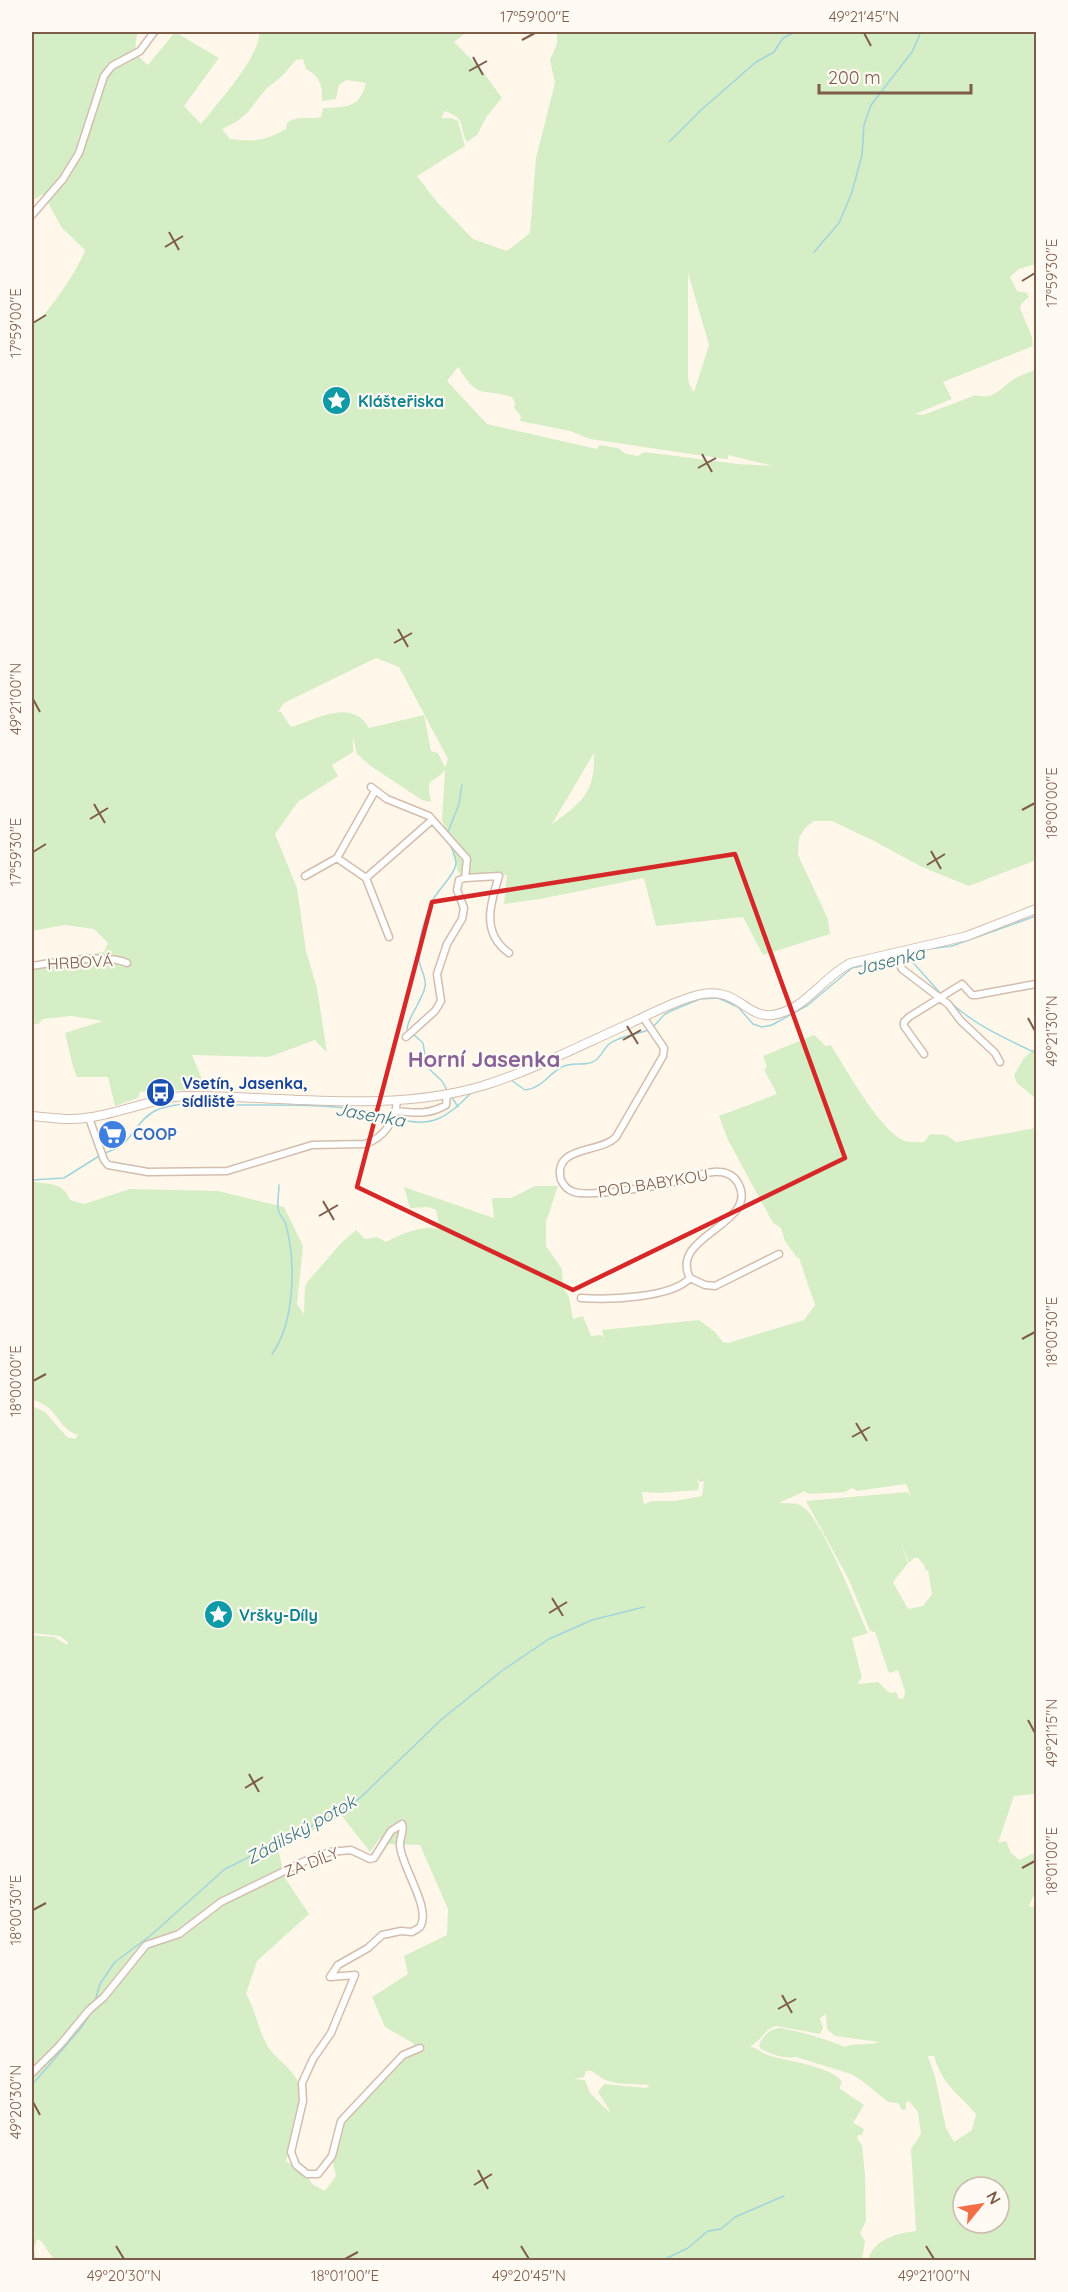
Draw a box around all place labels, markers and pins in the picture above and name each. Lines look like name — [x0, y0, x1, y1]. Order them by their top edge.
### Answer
place icon: Klášteřiska — [321, 385, 353, 417]
place label: Klášteřiska — [358, 391, 444, 411]
place label: Vsetín, Jasenka, sídliště — [182, 1073, 308, 1111]
bus stop icon: Vsetín, Jasenka, sídliště — [145, 1076, 177, 1108]
supermarket icon: COOP — [96, 1118, 128, 1150]
place label: COOP — [133, 1124, 177, 1144]
place icon: Vršky-Díly — [202, 1599, 234, 1631]
place label: Vršky-Díly — [239, 1605, 318, 1625]

